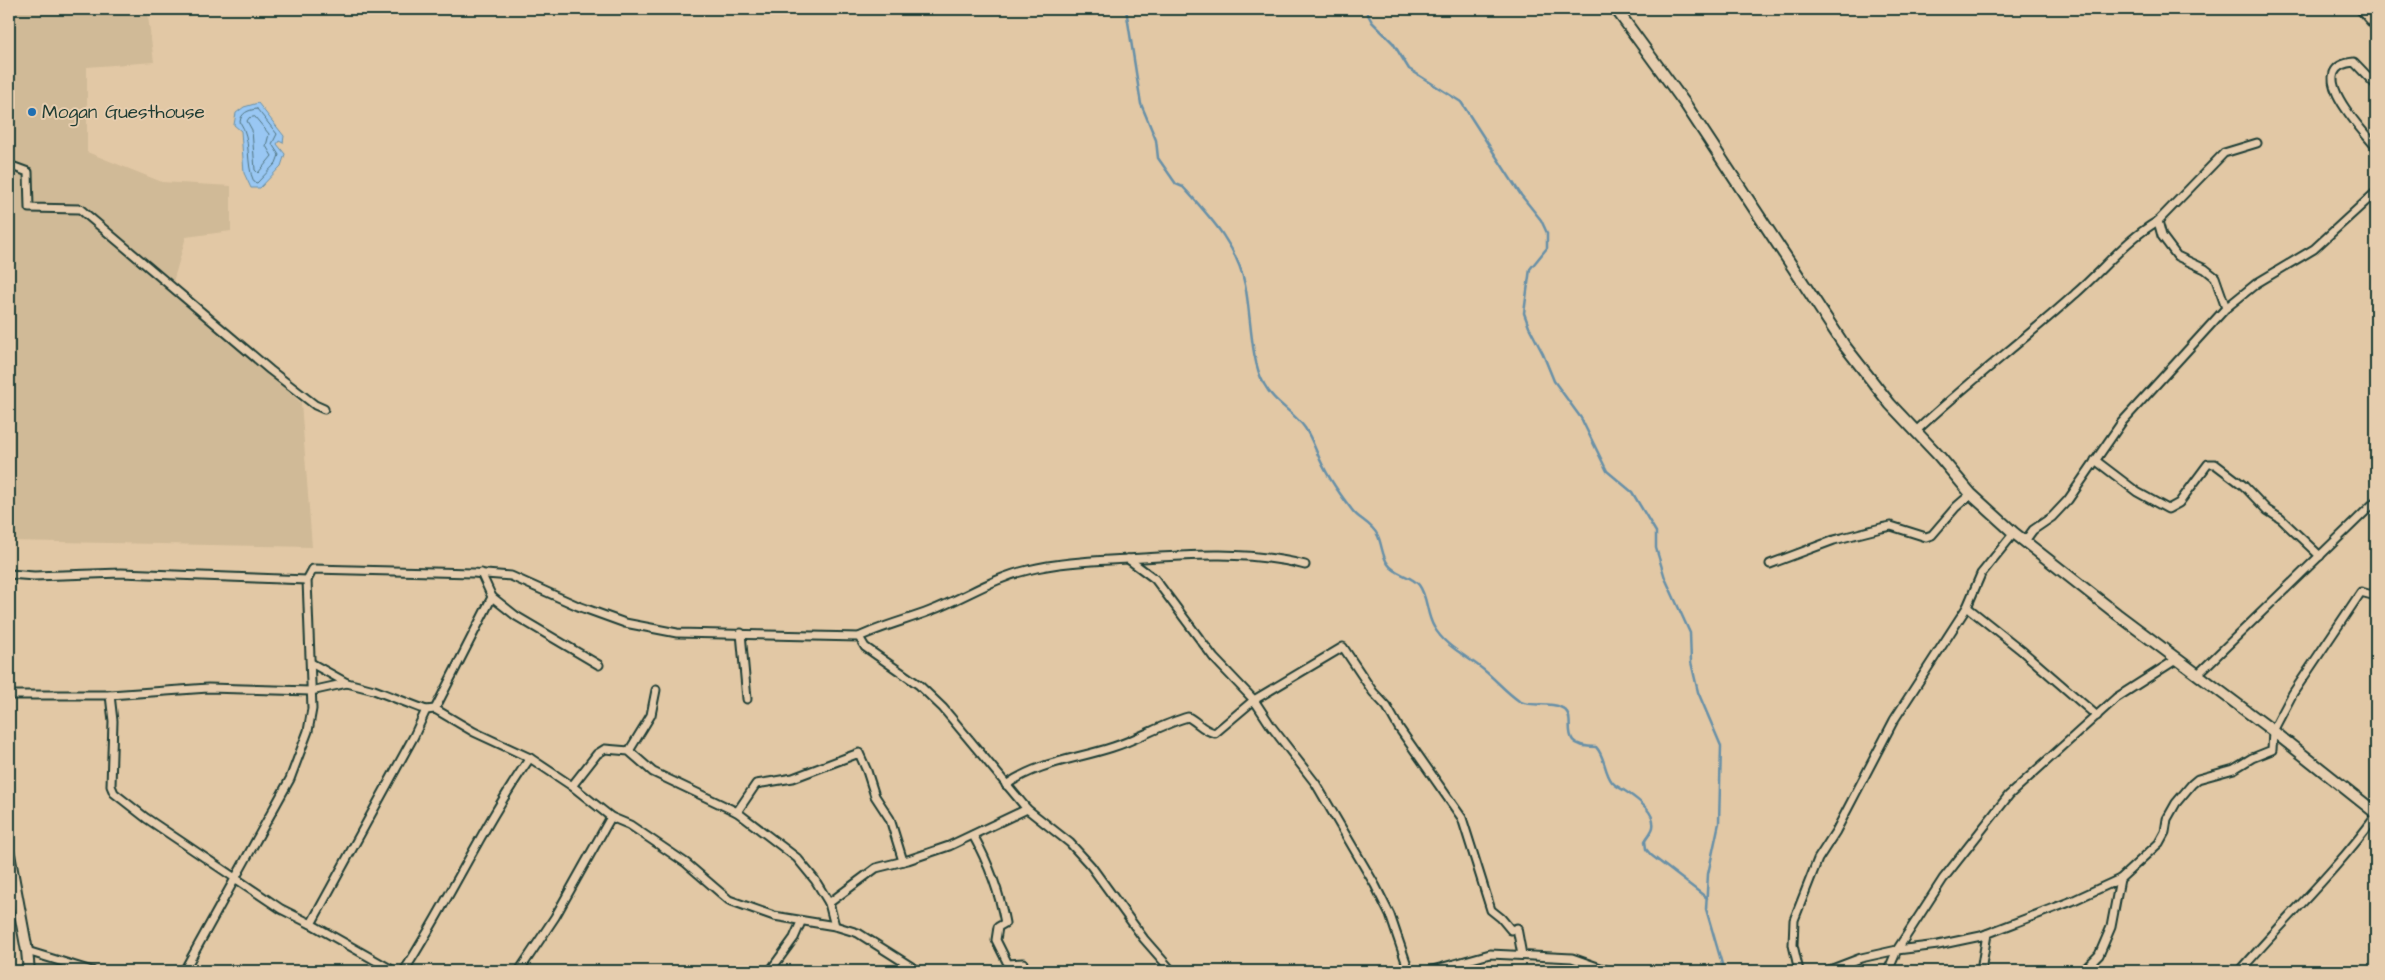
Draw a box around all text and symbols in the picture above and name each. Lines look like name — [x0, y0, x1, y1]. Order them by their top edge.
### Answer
place label: Mogan Guesthouse — [42, 99, 205, 127]
marker: Mogan Guesthouse — [26, 106, 38, 118]

